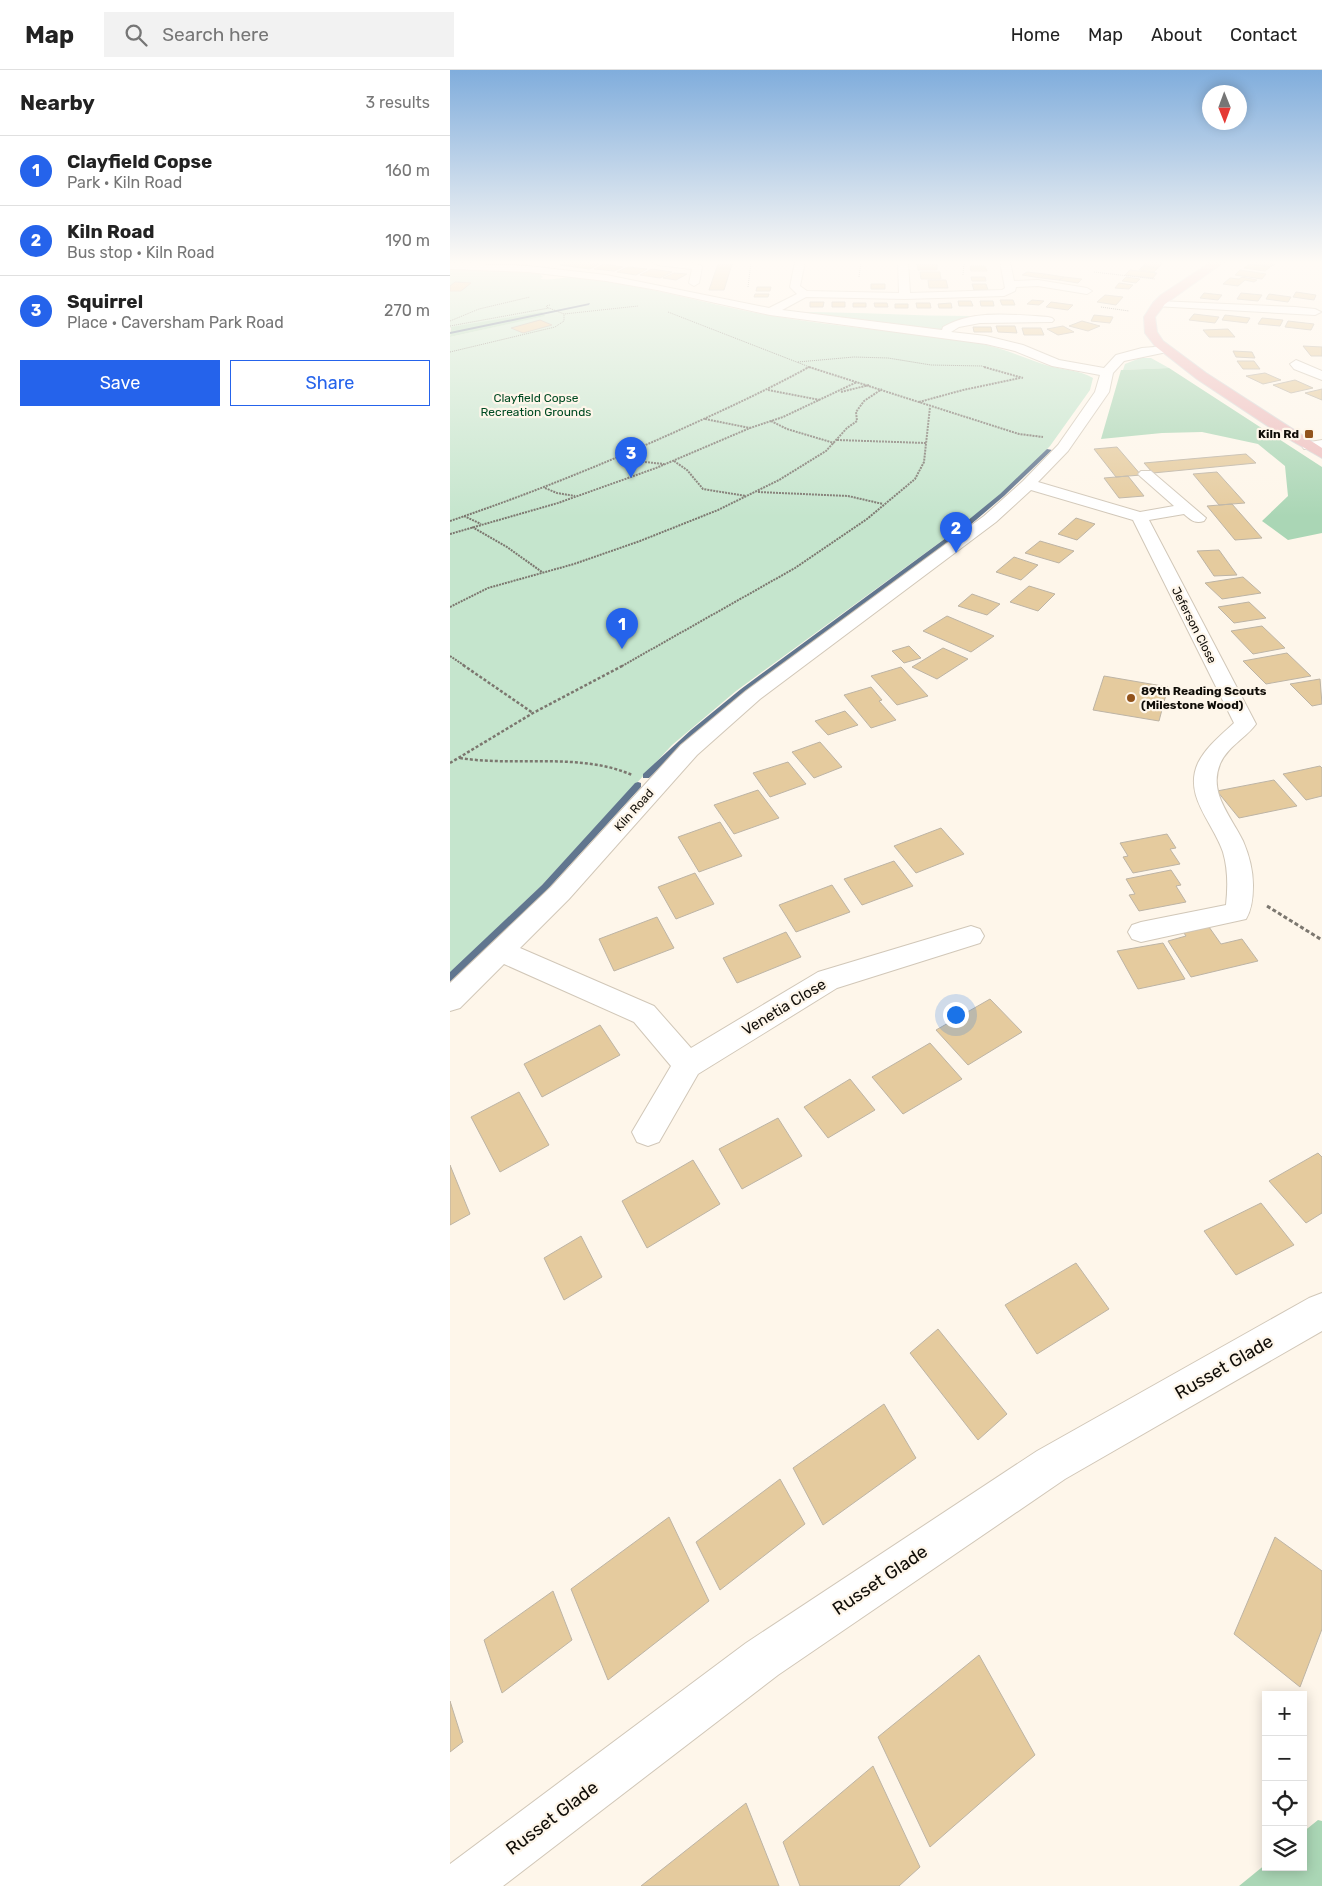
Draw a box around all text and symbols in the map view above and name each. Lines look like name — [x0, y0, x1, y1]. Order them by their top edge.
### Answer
search box — [104, 12, 454, 57]
text: Map — [25, 21, 74, 49]
icon: search — [122, 21, 150, 49]
text: Search here — [162, 23, 269, 46]
text: Home — [1011, 24, 1060, 46]
text: Map — [1088, 24, 1123, 46]
text: About — [1151, 24, 1202, 46]
text: Contact — [1230, 24, 1297, 46]
north arrow — [1202, 85, 1247, 130]
text: Nearby — [20, 90, 95, 115]
text: 3 results — [365, 93, 430, 112]
text: Clayfield Copse — [67, 150, 212, 173]
text: 1 — [32, 161, 40, 180]
text: 160 m — [385, 161, 430, 180]
text: Park · Kiln Road — [67, 173, 182, 192]
text: Kiln Road — [67, 220, 155, 243]
text: 2 — [31, 231, 41, 250]
text: 190 m — [385, 231, 430, 250]
text: Bus stop · Kiln Road — [67, 243, 215, 262]
text: Squirrel — [67, 290, 143, 313]
text: 3 — [31, 301, 41, 320]
text: 270 m — [384, 301, 430, 320]
text: Place · Caversham Park Road — [67, 313, 284, 332]
button: Save — [20, 360, 220, 406]
button: Share — [230, 360, 430, 406]
park label: Clayfield Copse Recreation Grounds — [481, 391, 591, 419]
place label: Kiln Rd — [1258, 427, 1299, 441]
marker: Kiln Rd — [1303, 428, 1315, 440]
pin: 3 — [615, 437, 647, 478]
pin: 2 — [940, 512, 972, 553]
street label: Jeferson Close — [1169, 584, 1219, 666]
pin: 1 — [606, 608, 638, 649]
place label: 89th Reading Scouts (Milestone Wood) — [1141, 684, 1267, 712]
marker: 89th Reading Scouts (Milestone Wood) — [1125, 692, 1137, 704]
street label: Kiln Road — [612, 786, 656, 834]
street label: Venetia Close — [739, 975, 829, 1039]
your location — [943, 1002, 969, 1028]
street label: Russet Glade — [1171, 1330, 1277, 1404]
street label: Russet Glade — [828, 1540, 932, 1620]
map controls — [1262, 1691, 1307, 1871]
button: + — [1262, 1691, 1307, 1736]
button: − — [1262, 1736, 1307, 1781]
street label: Russet Glade — [502, 1776, 602, 1860]
button: locate — [1262, 1781, 1307, 1826]
button: layers — [1262, 1826, 1307, 1871]

